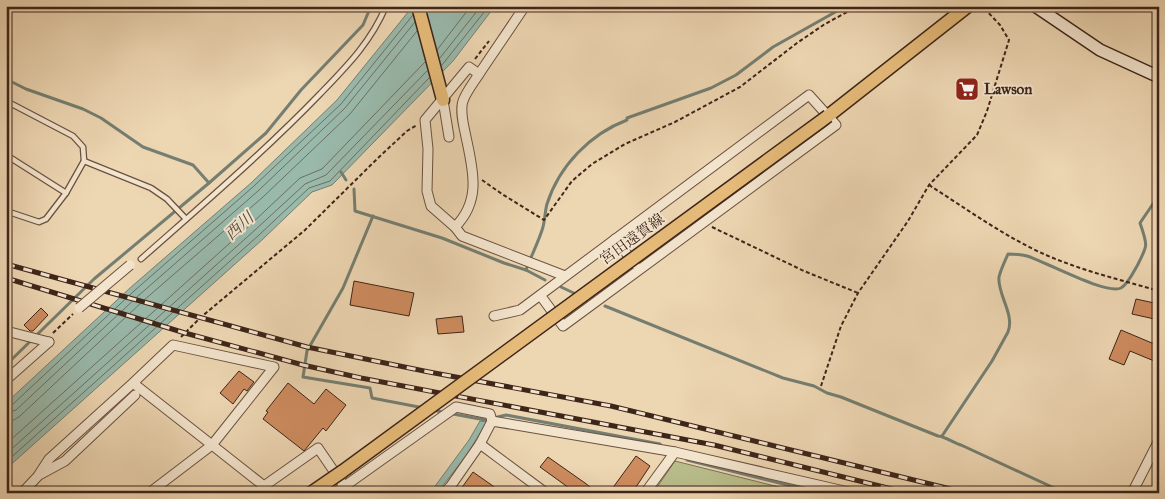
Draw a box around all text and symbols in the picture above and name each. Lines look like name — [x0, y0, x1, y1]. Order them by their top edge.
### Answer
supermarket icon: Lawson — [954, 76, 980, 102]
place label: Lawson — [984, 80, 1033, 98]
water label: 西川 — [221, 207, 259, 244]
street label: 宮田遠賀線 — [596, 210, 668, 268]

